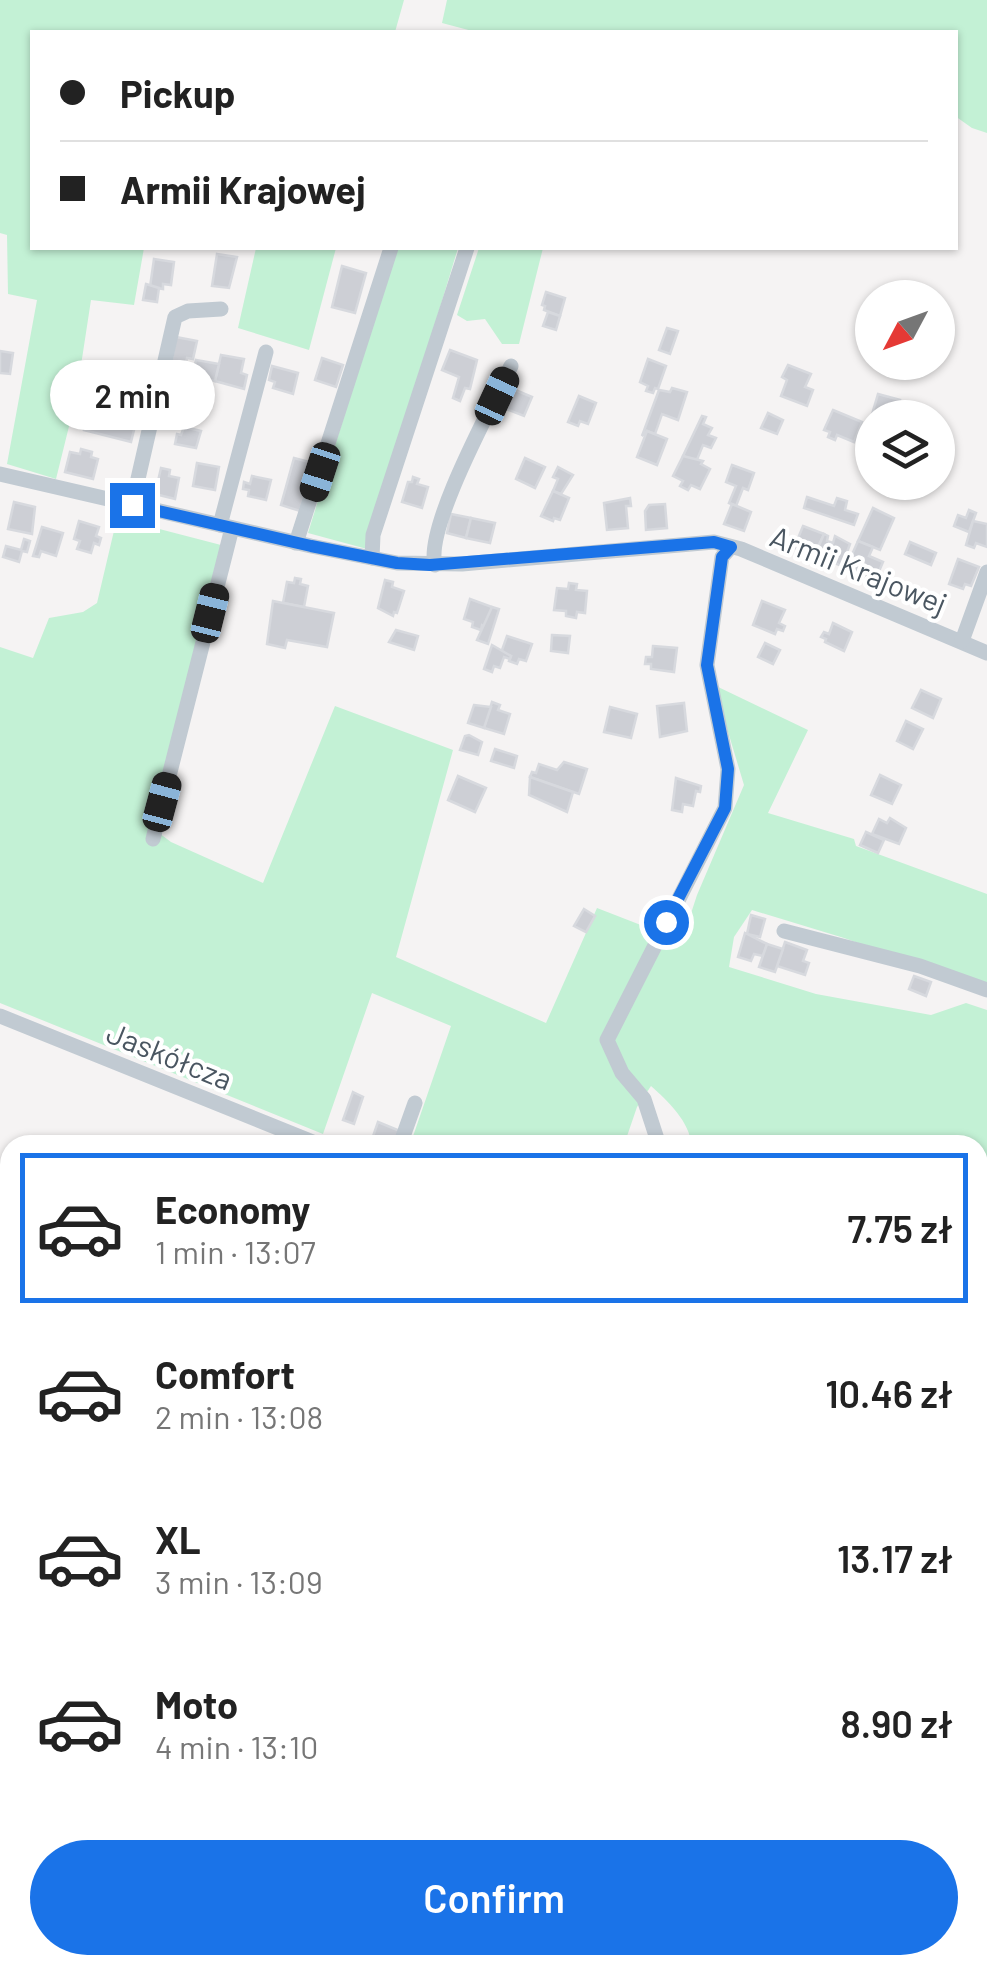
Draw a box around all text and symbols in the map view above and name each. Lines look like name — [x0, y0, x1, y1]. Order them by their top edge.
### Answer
text: Pickup — [120, 70, 235, 116]
text: Armii Krajowej — [120, 166, 366, 212]
north arrow — [855, 280, 955, 380]
map controls — [855, 280, 955, 500]
callout: 2 min — [49, 360, 214, 430]
car — [471, 362, 523, 430]
text: 2 min — [94, 376, 171, 414]
button: layers — [855, 400, 955, 500]
car — [296, 439, 344, 505]
route end — [110, 483, 155, 528]
street label: Armii Krajowej — [765, 517, 953, 621]
car — [188, 580, 232, 646]
car — [140, 769, 184, 835]
route start — [644, 900, 689, 945]
street label: Jaskółcza — [102, 1014, 238, 1096]
icon: car — [35, 1183, 125, 1273]
text: Economy — [155, 1186, 310, 1232]
text: 7.75 zł — [847, 1205, 953, 1251]
text: 1 min · 13:07 — [155, 1232, 316, 1270]
icon: car — [35, 1348, 125, 1438]
text: Comfort — [155, 1351, 295, 1397]
text: 10.46 zł — [825, 1370, 953, 1416]
text: 2 min · 13:08 — [155, 1397, 323, 1435]
icon: car — [35, 1513, 125, 1603]
text: XL — [155, 1516, 201, 1562]
text: 13.17 zł — [837, 1535, 953, 1581]
text: 3 min · 13:09 — [155, 1562, 323, 1600]
icon: car — [35, 1678, 125, 1768]
text: Moto — [155, 1681, 238, 1727]
text: 8.90 zł — [841, 1700, 953, 1746]
text: 4 min · 13:10 — [155, 1727, 318, 1765]
button: Confirm — [30, 1840, 958, 1955]

